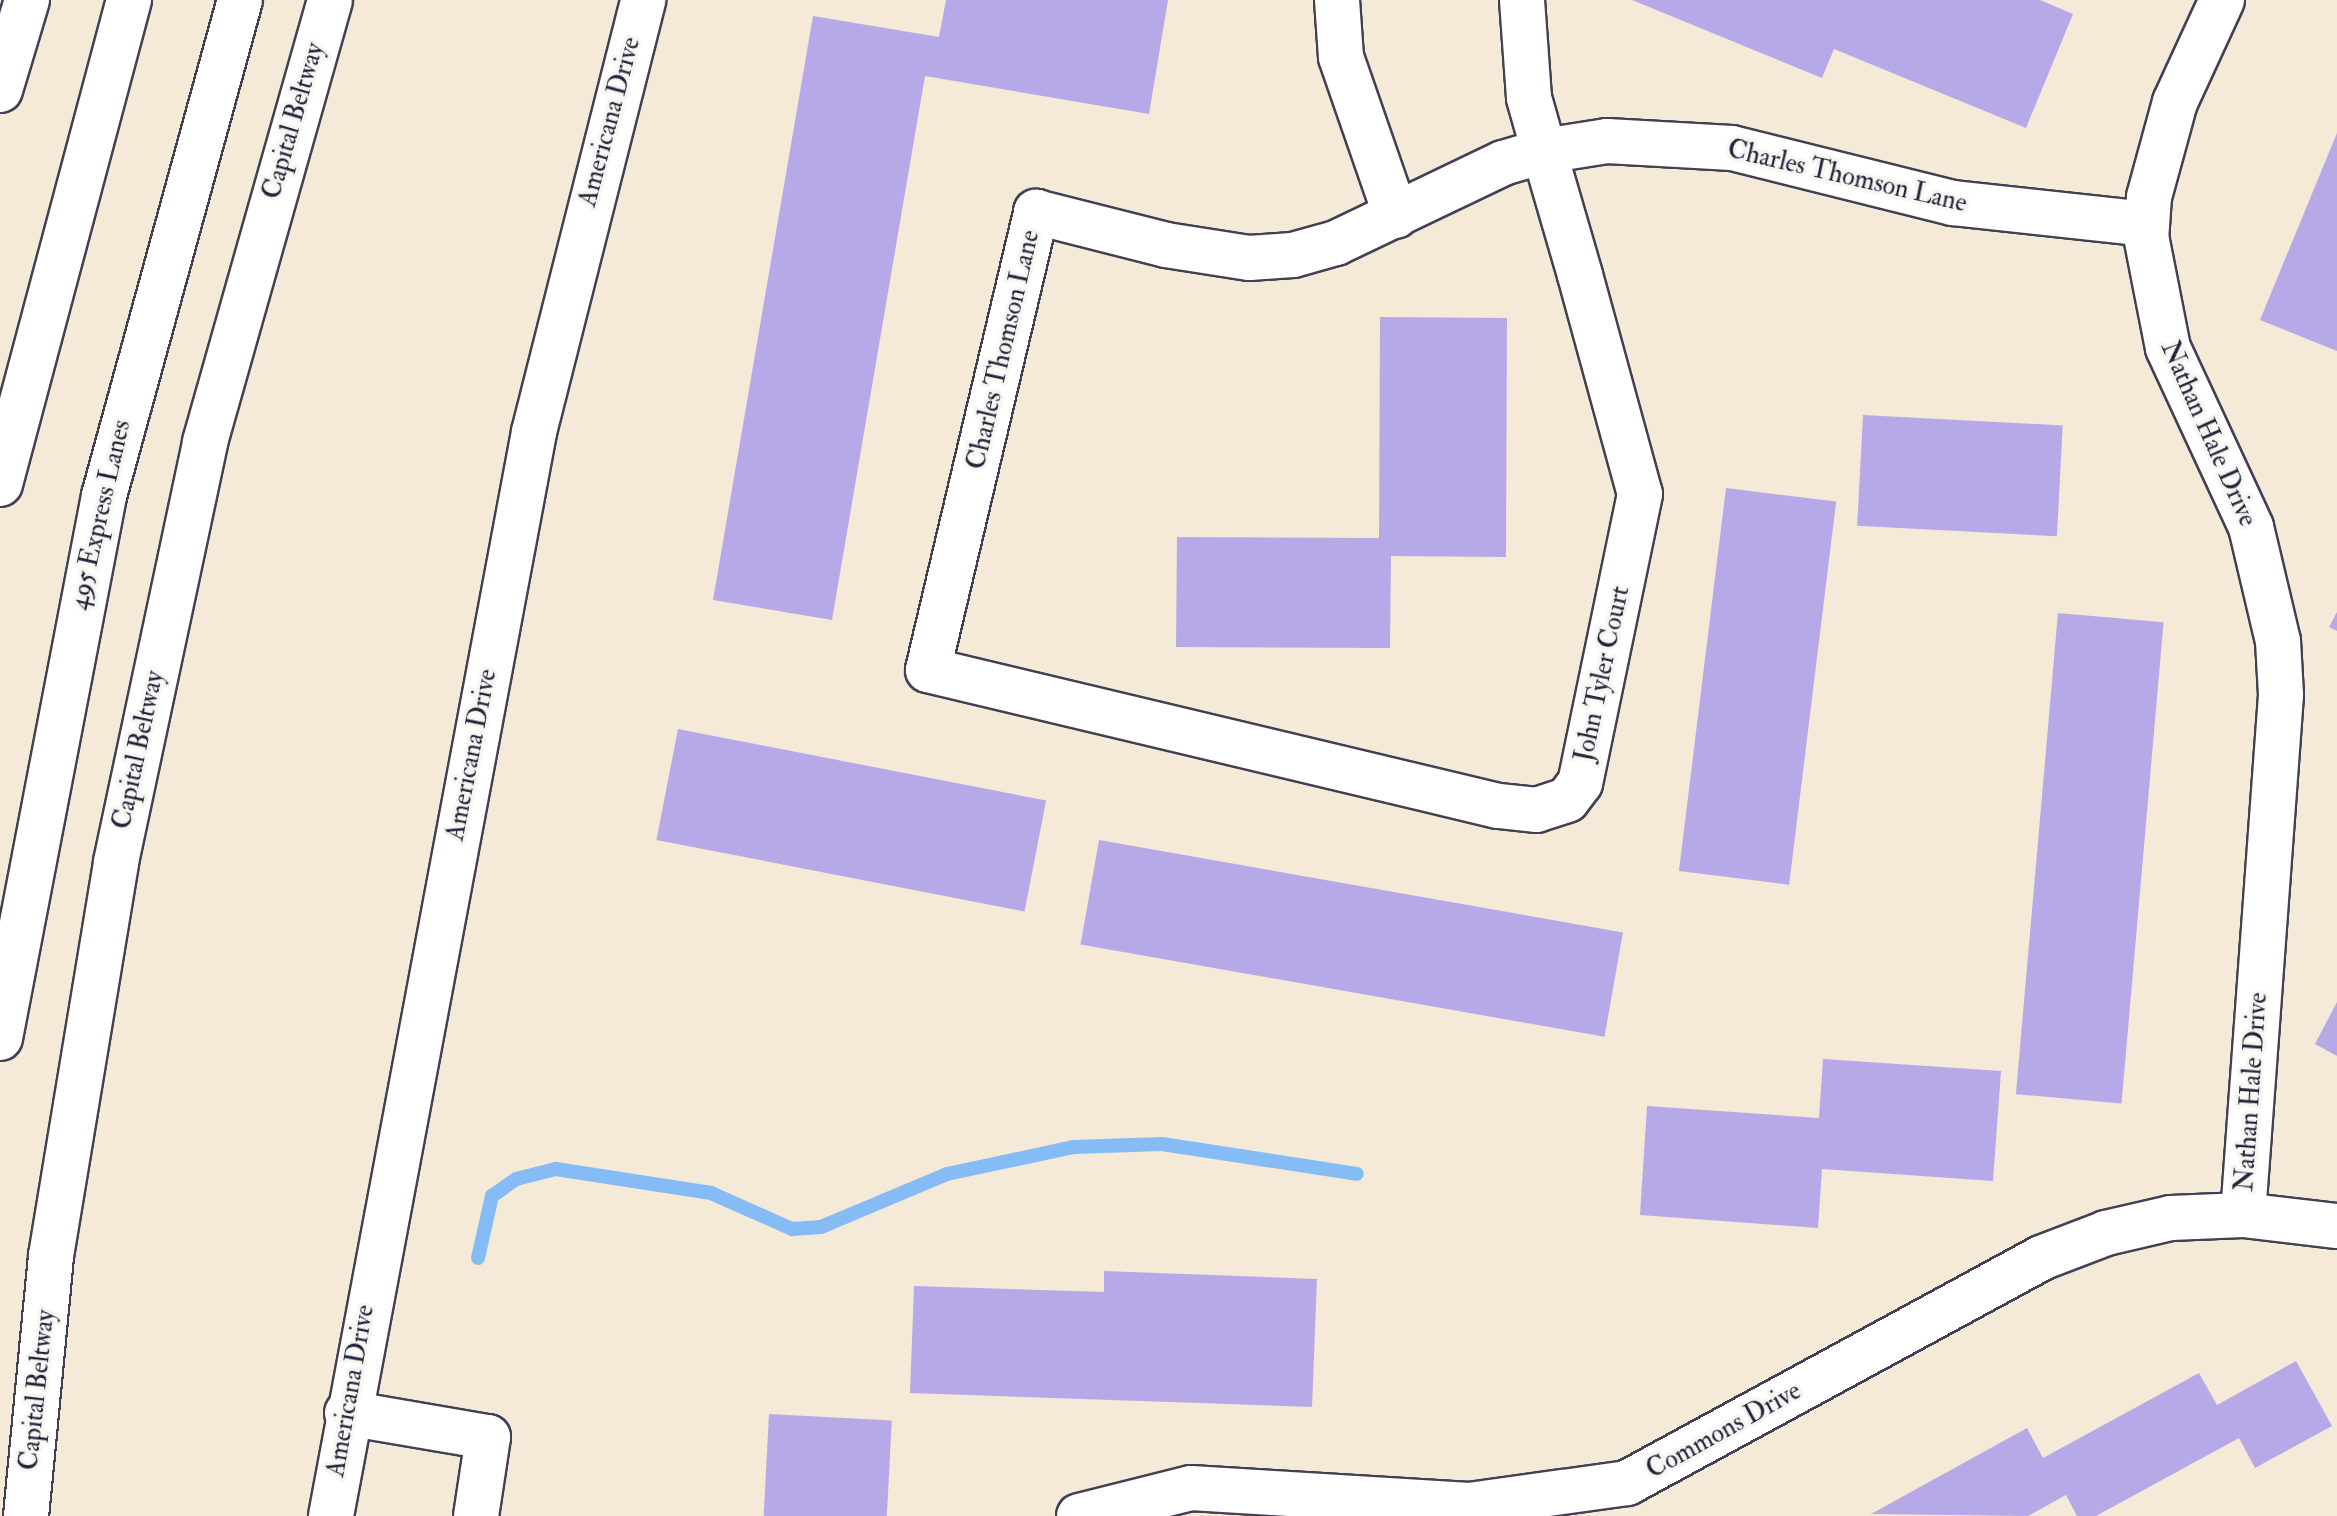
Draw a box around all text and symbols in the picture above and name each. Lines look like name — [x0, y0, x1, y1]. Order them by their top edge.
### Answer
street label: Americana Drive — [572, 34, 648, 210]
street label: Capital Beltway — [257, 39, 331, 203]
street label: Charles Thomson Lane — [1724, 134, 1970, 220]
street label: Charles Thomson Lane — [961, 227, 1047, 473]
street label: Nathan Hale Drive — [2153, 337, 2263, 531]
street label: 495 Express Lanes — [64, 417, 138, 613]
street label: John Tyler Court — [1569, 583, 1637, 765]
street label: Americana Drive — [440, 667, 504, 843]
street label: Capital Beltway — [107, 668, 171, 832]
street label: Nathan Hale Drive — [2229, 991, 2275, 1193]
street label: Americana Drive — [321, 1303, 381, 1479]
street label: Capital Beltway — [14, 1308, 62, 1472]
street label: Commons Drive — [1641, 1376, 1807, 1486]

